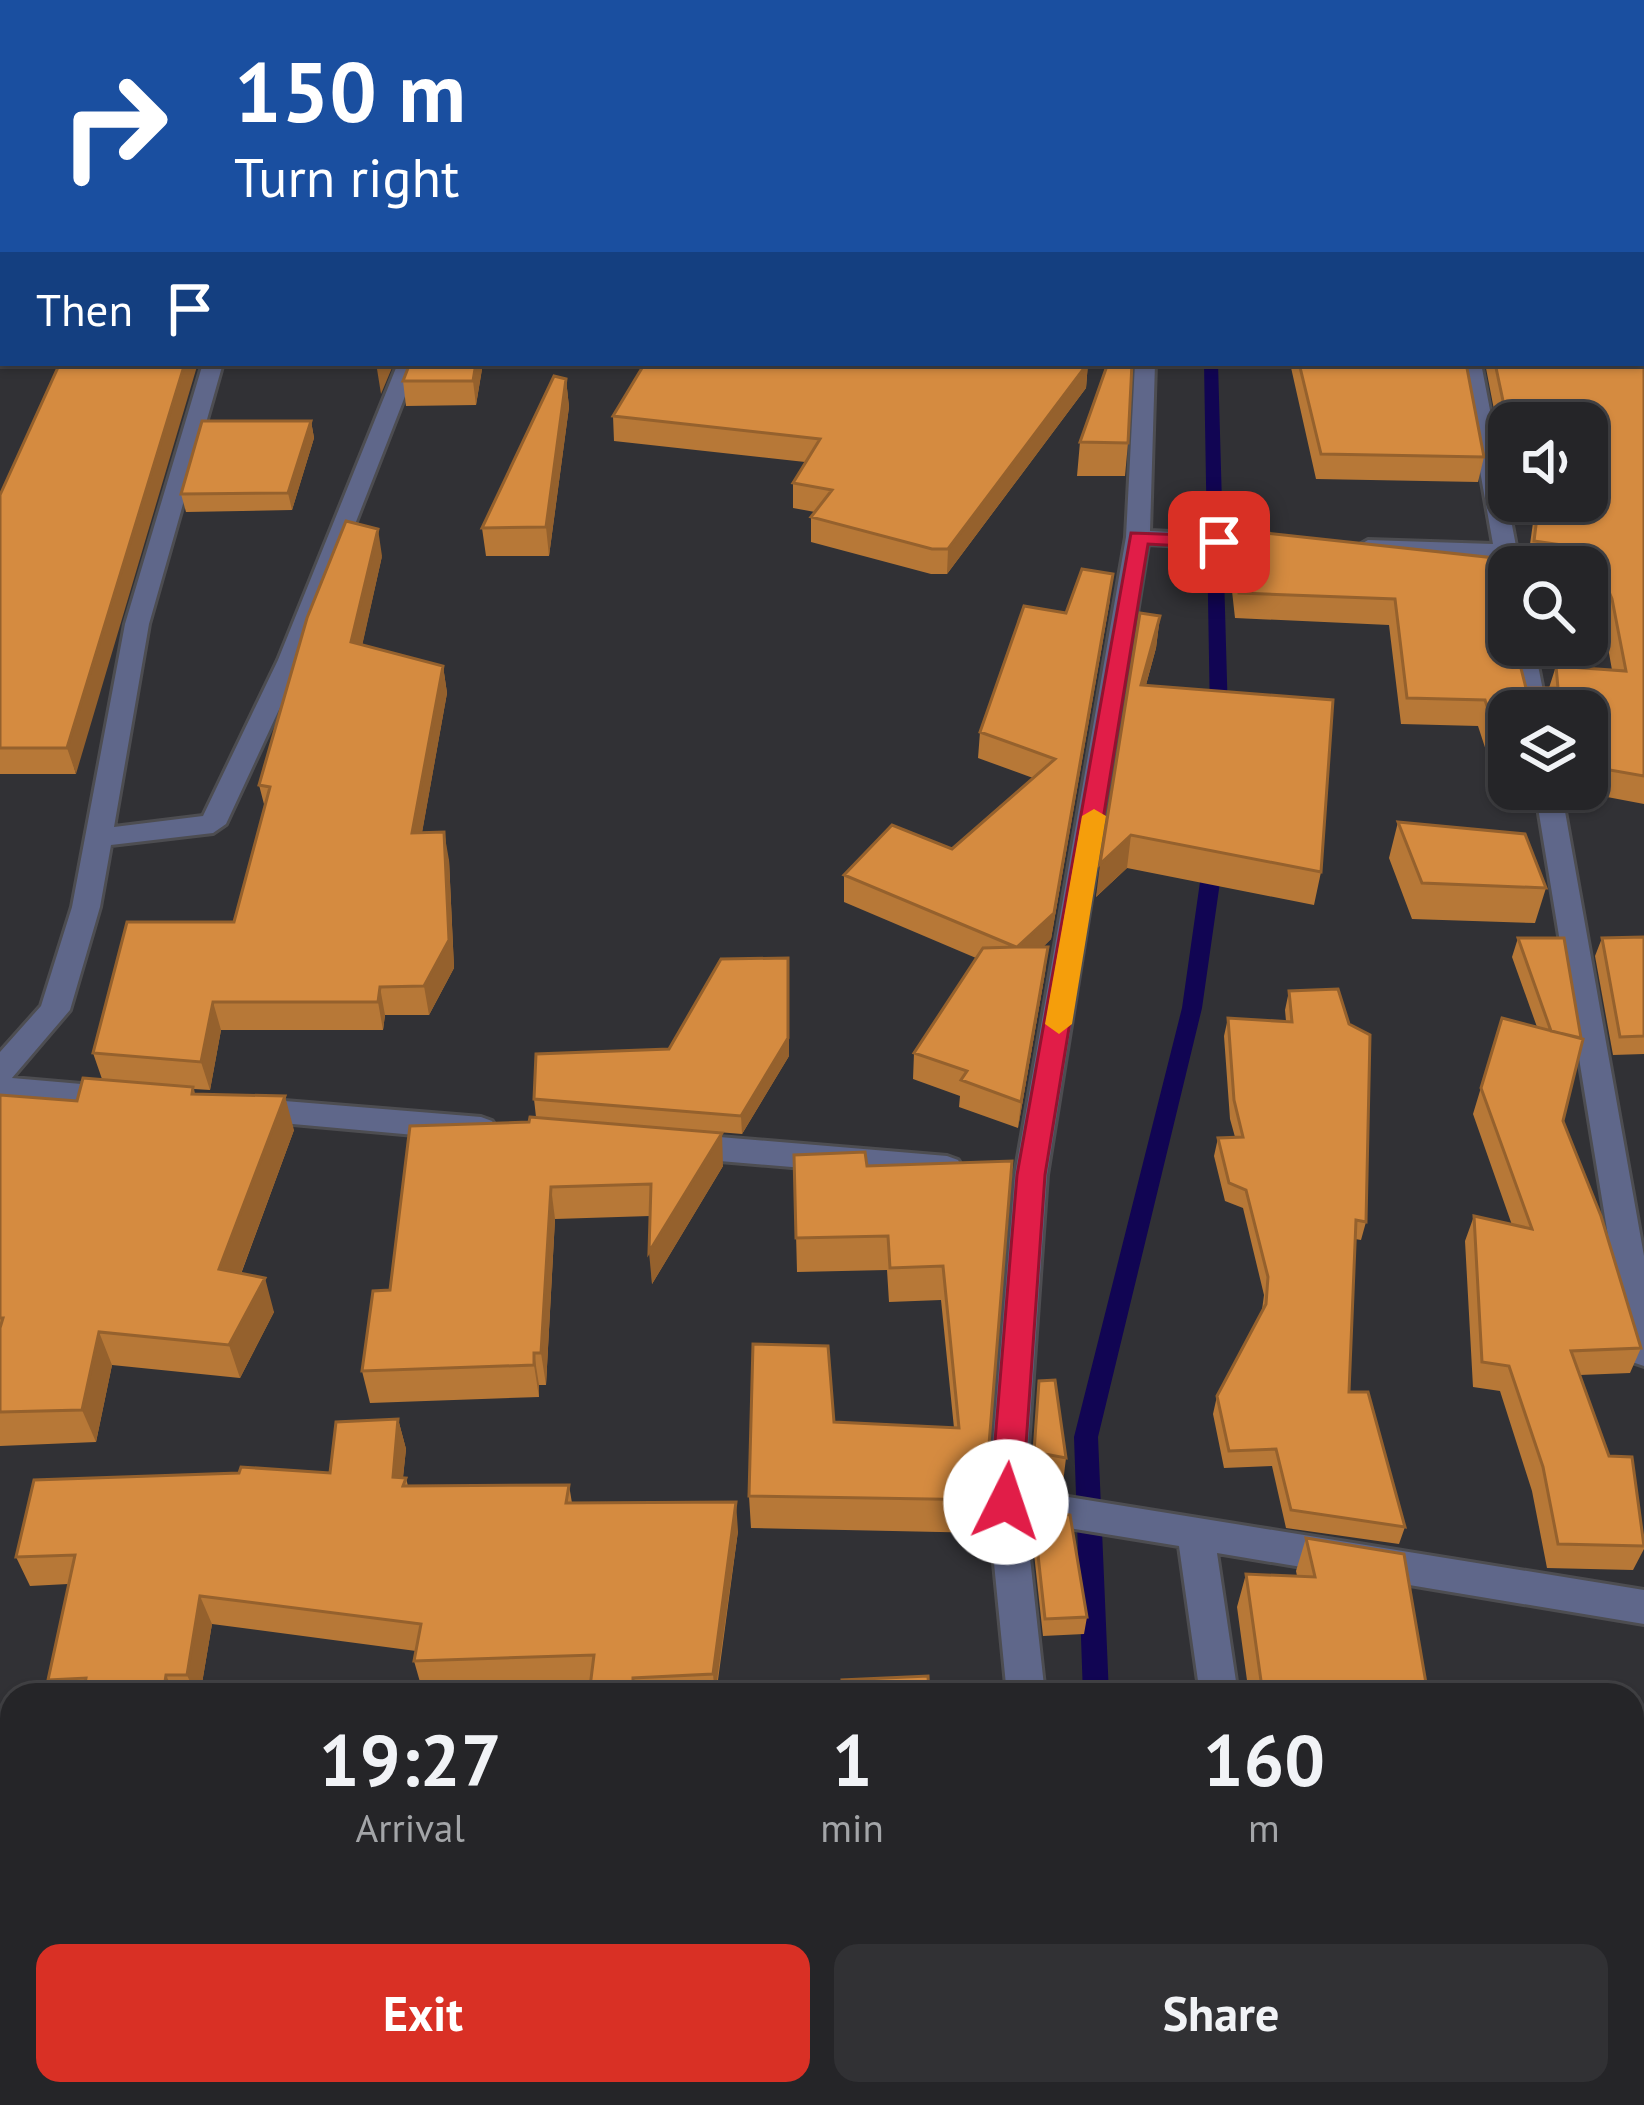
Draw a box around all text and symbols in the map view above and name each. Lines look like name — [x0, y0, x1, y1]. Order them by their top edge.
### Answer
text: 150 m — [234, 36, 466, 145]
icon: right — [36, 48, 192, 204]
text: Turn right — [234, 142, 459, 212]
icon: arrive — [157, 276, 223, 342]
text: Then — [36, 280, 133, 338]
map controls — [1488, 402, 1608, 810]
button: sound — [1488, 402, 1608, 522]
pin — [1168, 491, 1270, 593]
icon: arrive — [1186, 509, 1252, 575]
button: search — [1488, 546, 1608, 666]
button: layers — [1488, 690, 1608, 810]
position arrow — [943, 1439, 1069, 1565]
text: 19:27 — [319, 1713, 502, 1806]
text: 1 — [832, 1713, 873, 1806]
text: 160 — [1203, 1713, 1325, 1806]
text: Arrival — [356, 1802, 465, 1853]
text: min — [820, 1802, 884, 1853]
text: m — [1248, 1802, 1280, 1853]
button: Exit — [36, 1944, 810, 2082]
button: Share — [834, 1944, 1608, 2082]

